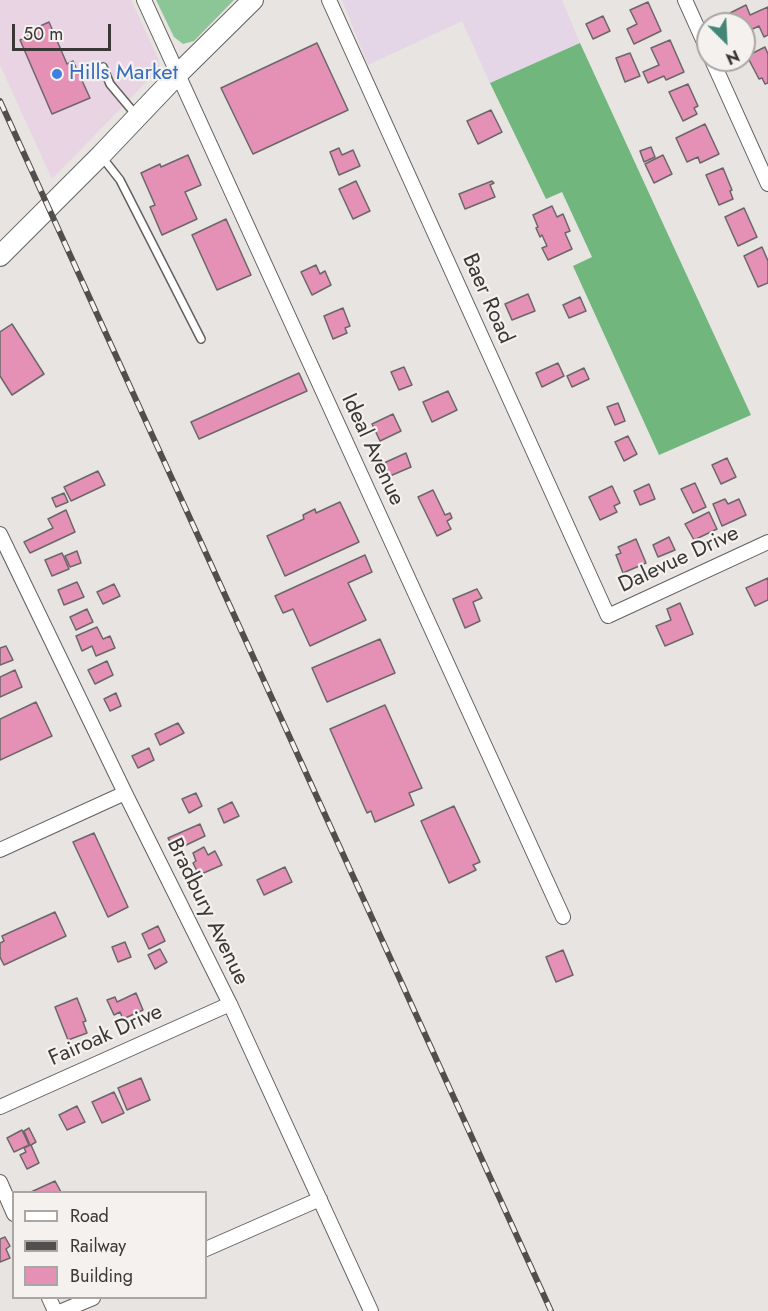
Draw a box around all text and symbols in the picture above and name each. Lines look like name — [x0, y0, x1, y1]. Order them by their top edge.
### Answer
scale bar — [15, 12, 114, 50]
north arrow — [696, 12, 756, 72]
text: 50 m — [23, 21, 63, 47]
text: N — [722, 44, 743, 70]
place label: Hills Market — [69, 61, 178, 87]
marker: Hills Market — [50, 67, 64, 81]
street label: Baer Road — [455, 250, 519, 348]
street label: Ideal Avenue — [335, 390, 409, 510]
street label: Dalevue Drive — [615, 521, 743, 599]
street label: Bradbury Avenue — [160, 834, 254, 990]
street label: Fairoak Drive — [45, 999, 167, 1073]
legend — [12, 1191, 207, 1299]
text: Road — [70, 1203, 109, 1229]
text: Railway — [70, 1233, 126, 1259]
text: Building — [70, 1263, 133, 1289]

